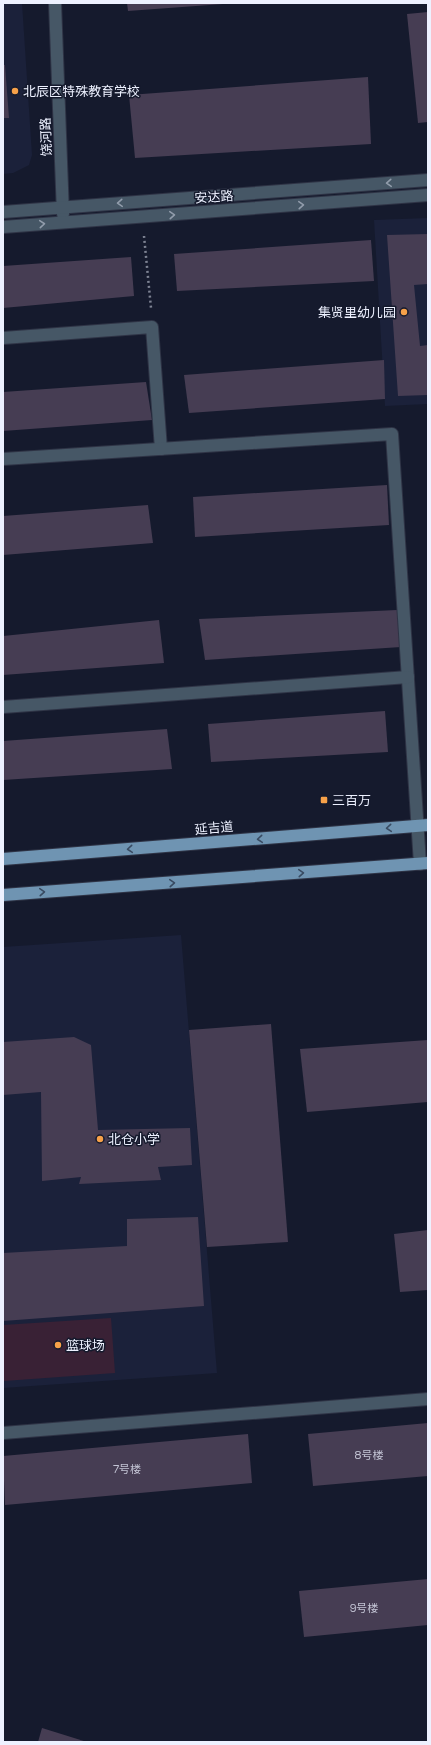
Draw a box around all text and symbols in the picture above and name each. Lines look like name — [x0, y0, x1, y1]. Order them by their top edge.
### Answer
place label: 北辰区特殊教育学校 — [23, 83, 140, 100]
marker: 北辰区特殊教育学校 — [10, 86, 20, 96]
street label: 饶河路 — [37, 117, 55, 157]
one-way arrow — [386, 178, 392, 187]
street label: 安达路 — [194, 187, 234, 207]
one-way arrow — [117, 198, 123, 207]
one-way arrow — [298, 200, 304, 209]
one-way arrow — [169, 210, 175, 219]
one-way arrow — [39, 220, 45, 229]
place label: 集贤里幼儿园 — [318, 304, 396, 321]
marker: 集贤里幼儿园 — [399, 307, 409, 317]
place label: 三百万 — [332, 792, 371, 809]
marker: 三百万 — [319, 795, 329, 805]
street label: 延吉道 — [194, 818, 234, 838]
one-way arrow — [386, 824, 392, 833]
one-way arrow — [256, 834, 263, 843]
one-way arrow — [127, 844, 133, 853]
one-way arrow — [298, 868, 304, 877]
one-way arrow — [168, 878, 175, 887]
one-way arrow — [39, 888, 45, 897]
place label: 北仓小学 — [108, 1131, 160, 1148]
marker: 北仓小学 — [95, 1134, 105, 1144]
place label: 篮球场 — [66, 1337, 105, 1354]
marker: 篮球场 — [53, 1340, 63, 1350]
house number: 8号楼 — [355, 1448, 383, 1462]
house number: 7号楼 — [113, 1462, 141, 1476]
house number: 9号楼 — [350, 1601, 378, 1615]

